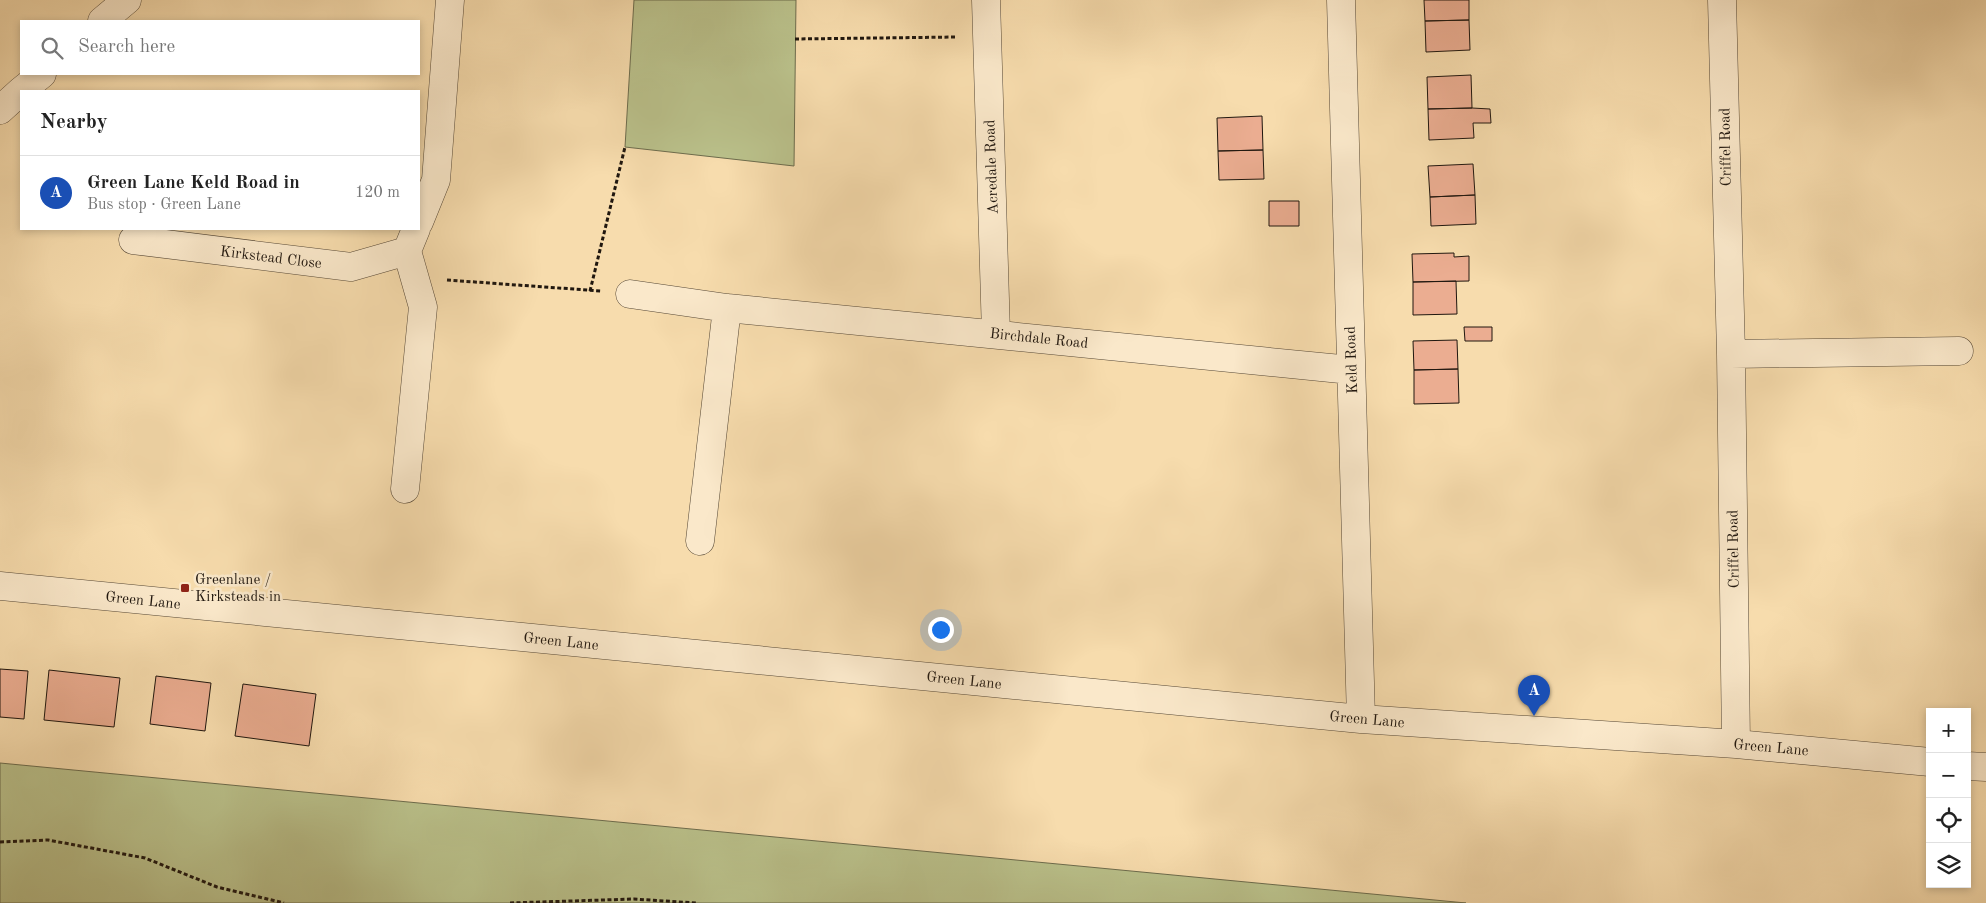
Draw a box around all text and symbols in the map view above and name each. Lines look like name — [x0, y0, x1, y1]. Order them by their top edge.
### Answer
search box — [20, 20, 420, 75]
icon: search — [38, 34, 66, 62]
text: Search here — [78, 38, 175, 57]
street label: Criffel Road — [1718, 107, 1735, 186]
text: Nearby — [40, 112, 108, 133]
street label: Acredale Road — [983, 119, 1002, 215]
text: Green Lane Keld Road in — [87, 174, 300, 193]
text: A — [50, 185, 62, 201]
text: 120 m — [355, 185, 400, 201]
text: Bus stop · Green Lane — [87, 197, 241, 213]
street label: Kirkstead Close — [219, 245, 323, 272]
street label: Keld Road — [1344, 326, 1361, 394]
street label: Birchdale Road — [989, 327, 1089, 352]
street label: Criffel Road — [1726, 509, 1743, 588]
place label: Greenlane / Kirksteads in — [195, 573, 281, 605]
marker: Greenlane / Kirksteads in — [179, 582, 191, 594]
street label: Green Lane — [105, 590, 181, 613]
your location — [928, 617, 954, 643]
street label: Green Lane — [523, 631, 599, 654]
street label: Green Lane — [926, 670, 1002, 693]
pin: A — [1518, 675, 1550, 716]
map controls — [1926, 708, 1971, 888]
button: + — [1926, 708, 1971, 753]
street label: Green Lane — [1329, 710, 1405, 731]
street label: Green Lane — [1733, 738, 1809, 759]
button: − — [1926, 753, 1971, 798]
button: locate — [1926, 798, 1971, 843]
button: layers — [1926, 843, 1971, 888]

